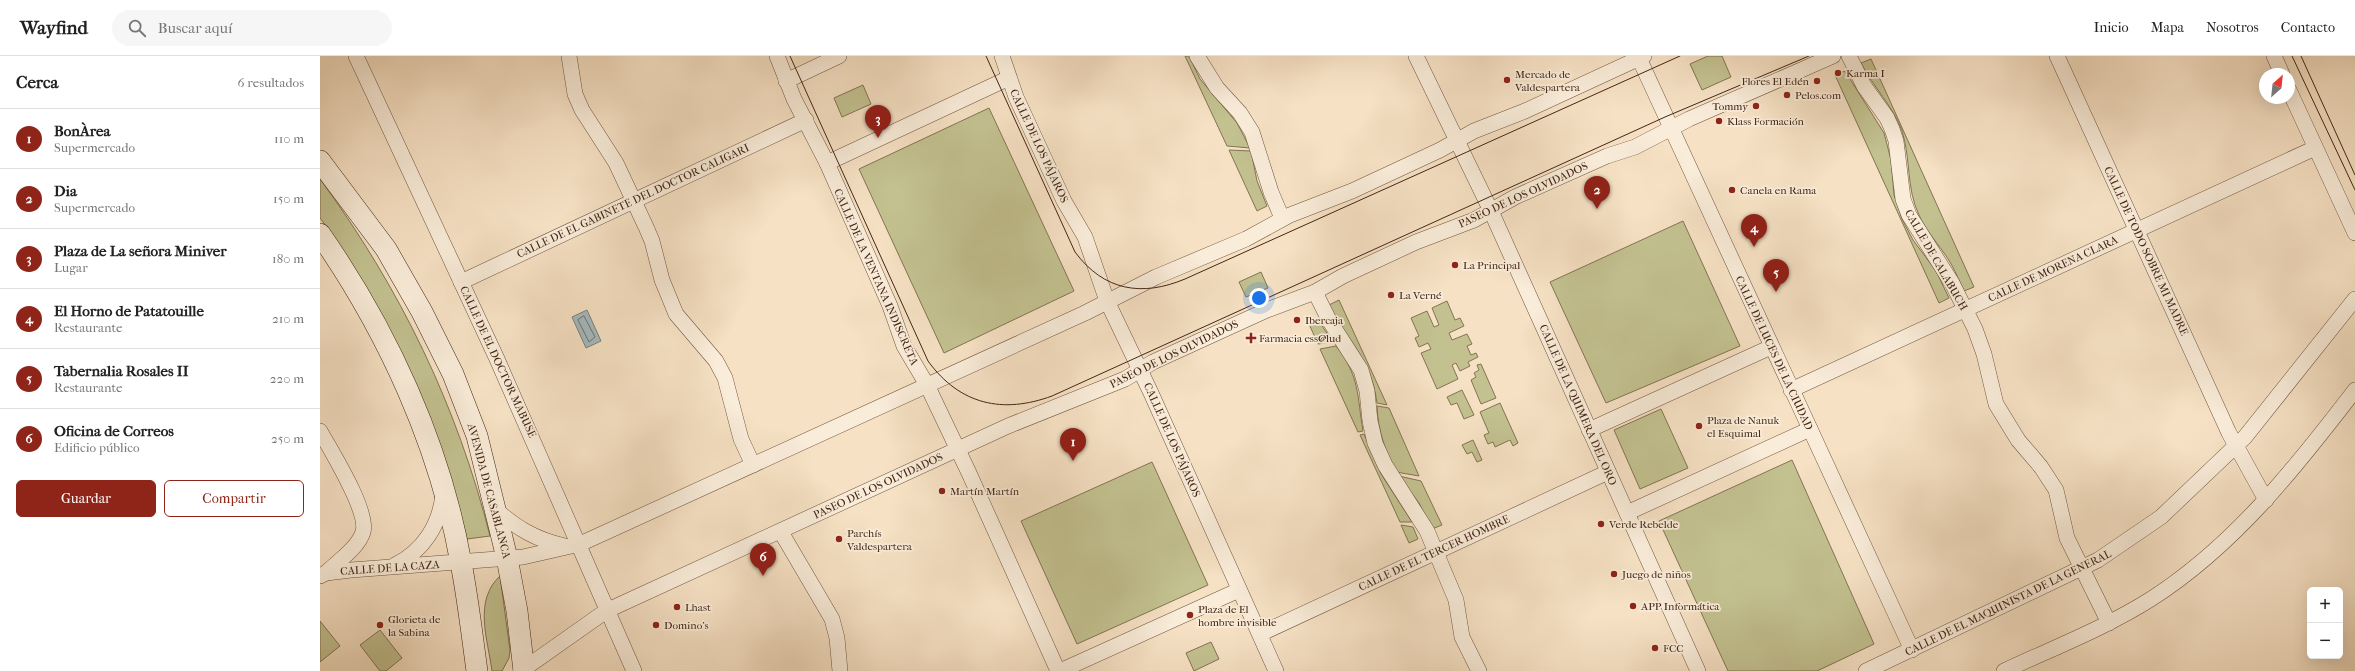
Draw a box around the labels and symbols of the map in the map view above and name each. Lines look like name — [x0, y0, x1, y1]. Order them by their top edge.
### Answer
place label: Karma I — [1846, 67, 1885, 80]
place label: Mercado de Valdespartera — [1514, 68, 1581, 94]
marker: Karma I — [1833, 68, 1843, 78]
north arrow — [2259, 68, 2295, 104]
marker: Mercado de Valdespartera — [1502, 75, 1512, 85]
place label: Flores El Edén — [1741, 75, 1810, 88]
marker: Flores El Edén — [1812, 76, 1822, 86]
street label: CALLE DE LOS PÁJAROS — [1007, 87, 1071, 205]
place label: Pelos.com — [1795, 89, 1842, 102]
marker: Pelos.com — [1782, 90, 1792, 100]
place label: Tommy — [1712, 100, 1749, 113]
marker: Tommy — [1751, 101, 1761, 111]
pin: 3 — [865, 105, 891, 138]
place label: Klass Formación — [1727, 115, 1804, 128]
marker: Klass Formación — [1714, 116, 1724, 126]
street label: CALLE DE EL GABINETE DEL DOCTOR CALIGARI — [515, 141, 752, 261]
street label: PASEO DE LOS OLVIDADOS — [1456, 159, 1590, 231]
street label: CALLE DE TODO SOBRE MI MADRE — [2101, 164, 2191, 338]
pin: 2 — [1584, 176, 1610, 209]
place label: Canela en Rama — [1740, 184, 1817, 197]
marker: Canela en Rama — [1727, 185, 1737, 195]
street label: CALLE DE LA VENTANA INDISCRETA — [831, 187, 921, 368]
street label: CALLE DE CALABUCH — [1902, 207, 1970, 313]
pin: 4 — [1741, 214, 1767, 247]
street label: CALLE DE MORENA CLARA — [1986, 233, 2121, 305]
place label: La Principal — [1463, 259, 1520, 272]
pin: 5 — [1763, 259, 1789, 292]
marker: La Principal — [1450, 260, 1460, 270]
street label: CALLE DE LUCES DE LA CIUDAD — [1732, 274, 1816, 432]
street label: CALLE DE EL DOCTOR MABUSE — [457, 284, 539, 440]
your location — [1249, 288, 1269, 308]
place label: La Verné — [1399, 289, 1442, 302]
marker: La Verné — [1386, 290, 1396, 300]
place label: Ibercaja — [1305, 314, 1344, 327]
marker: Ibercaja — [1292, 315, 1302, 325]
street label: PASEO DE LOS OLVIDADOS — [1108, 317, 1241, 391]
street label: CALLE DE LA QUIMERA DEL ORO — [1537, 322, 1620, 488]
place label: Farmacia ess@lud — [1259, 332, 1342, 345]
marker: Farmacia ess@lud — [1246, 333, 1256, 343]
street label: CALLE DE LOS PÁJAROS — [1141, 381, 1203, 500]
place label: Plaza de Nanuk el Esquimal — [1707, 414, 1780, 440]
street label: AVENIDA DE CASABLANCA — [464, 421, 514, 561]
marker: Plaza de Nanuk el Esquimal — [1694, 421, 1704, 431]
pin: 1 — [1060, 428, 1086, 461]
street label: PASEO DE LOS OLVIDADOS — [811, 450, 945, 522]
place label: Martín Martín — [950, 485, 1020, 498]
marker: Martín Martín — [937, 486, 947, 496]
street label: CALLE DE EL TERCER HOMBRE — [1356, 512, 1512, 594]
place label: Verde Rebelde — [1608, 518, 1679, 531]
marker: Verde Rebelde — [1596, 519, 1606, 529]
place label: Parchís Valdespartera — [846, 527, 913, 553]
marker: Parchís Valdespartera — [834, 534, 844, 544]
pin: 6 — [750, 543, 776, 576]
street label: CALLE DE EL MAQUINISTA DE LA GENERAL — [1903, 547, 2114, 659]
street label: CALLE DE LA CAZA — [340, 558, 441, 578]
place label: Juego de niños — [1621, 568, 1691, 581]
marker: Juego de niños — [1609, 569, 1619, 579]
place label: APP Informática — [1640, 600, 1720, 613]
place label: Lhast — [685, 601, 711, 614]
marker: APP Informática — [1628, 601, 1638, 611]
marker: Lhast — [672, 602, 682, 612]
place label: Plaza de El hombre invisible — [1198, 603, 1277, 629]
marker: Plaza de El hombre invisible — [1185, 610, 1195, 620]
place label: Glorieta de la Sabina — [387, 613, 441, 639]
place label: Domino's — [664, 619, 709, 632]
marker: Glorieta de la Sabina — [375, 620, 385, 630]
marker: Domino's — [651, 620, 661, 630]
place label: FCC — [1663, 642, 1684, 655]
marker: FCC — [1650, 643, 1660, 653]

